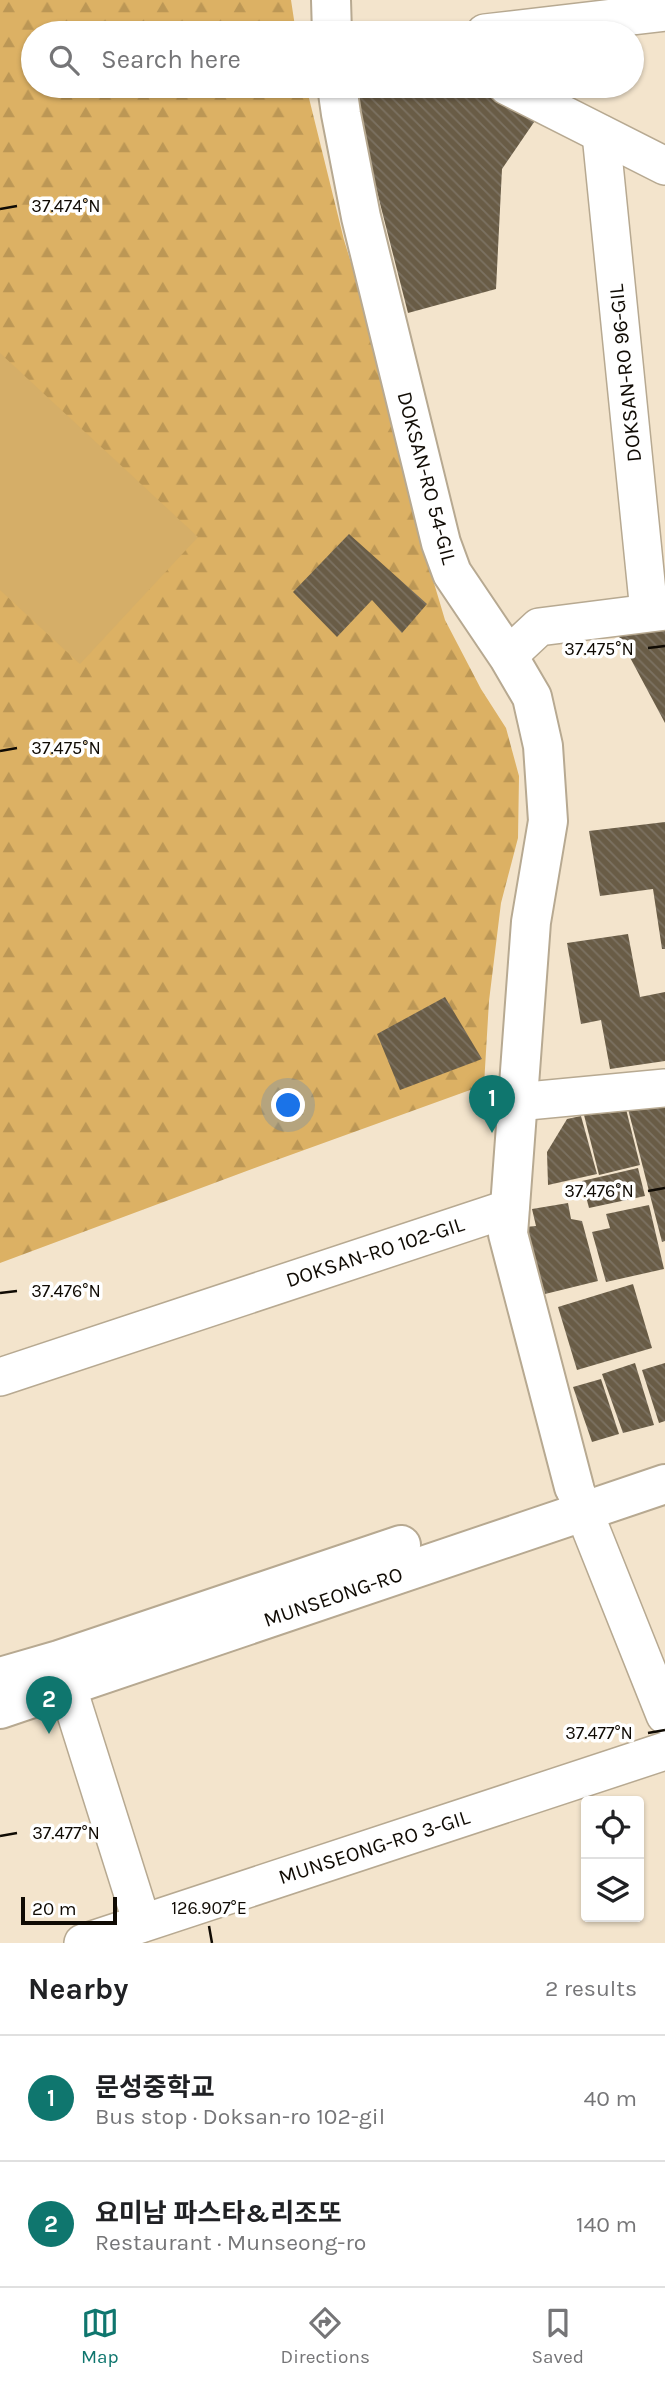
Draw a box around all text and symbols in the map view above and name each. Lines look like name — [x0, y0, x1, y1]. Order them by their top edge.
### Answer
search box — [21, 21, 644, 98]
icon: search — [45, 41, 83, 79]
text: Search here — [101, 44, 241, 75]
text: 37.474°N — [31, 195, 101, 217]
street label: DOKSAN-RO 96-GIL — [604, 283, 646, 463]
street label: DOKSAN-RO 54-GIL — [392, 389, 462, 567]
text: 37.475°N — [564, 638, 634, 660]
text: 37.475°N — [31, 737, 101, 759]
pin: 1 — [469, 1075, 515, 1133]
your location — [271, 1088, 305, 1122]
text: 37.476°N — [564, 1180, 634, 1202]
street label: DOKSAN-RO 102-GIL — [283, 1212, 467, 1292]
text: 37.476°N — [31, 1280, 101, 1302]
street label: MUNSEONG-RO — [260, 1562, 406, 1632]
pin: 2 — [26, 1676, 72, 1734]
text: 37.477°N — [565, 1722, 633, 1744]
map controls — [581, 1796, 644, 1922]
button: locate — [581, 1796, 644, 1859]
street label: MUNSEONG-RO 3-GIL — [275, 1805, 473, 1889]
text: 37.477°N — [32, 1822, 100, 1844]
button: layers — [581, 1859, 644, 1922]
scale bar — [21, 1894, 117, 1926]
text: 126.907°E — [171, 1897, 247, 1919]
text: 20 m — [32, 1898, 77, 1920]
text: Nearby — [28, 1971, 128, 2007]
text: 2 results — [545, 1975, 637, 2002]
text: 문성중학교 — [95, 2072, 215, 2103]
text: 1 — [47, 2085, 55, 2112]
text: 40 m — [584, 2085, 637, 2112]
text: Bus stop · Doksan-ro 102-gil — [95, 2103, 385, 2130]
text: 요미남 파스타&리조또 — [95, 2198, 342, 2229]
text: 2 — [44, 2211, 58, 2238]
text: 140 m — [576, 2211, 637, 2238]
text: Restaurant · Munseong-ro — [95, 2229, 366, 2256]
tab: Map — [81, 2304, 119, 2368]
tab: Directions — [281, 2304, 370, 2368]
tab: Saved — [532, 2304, 584, 2368]

